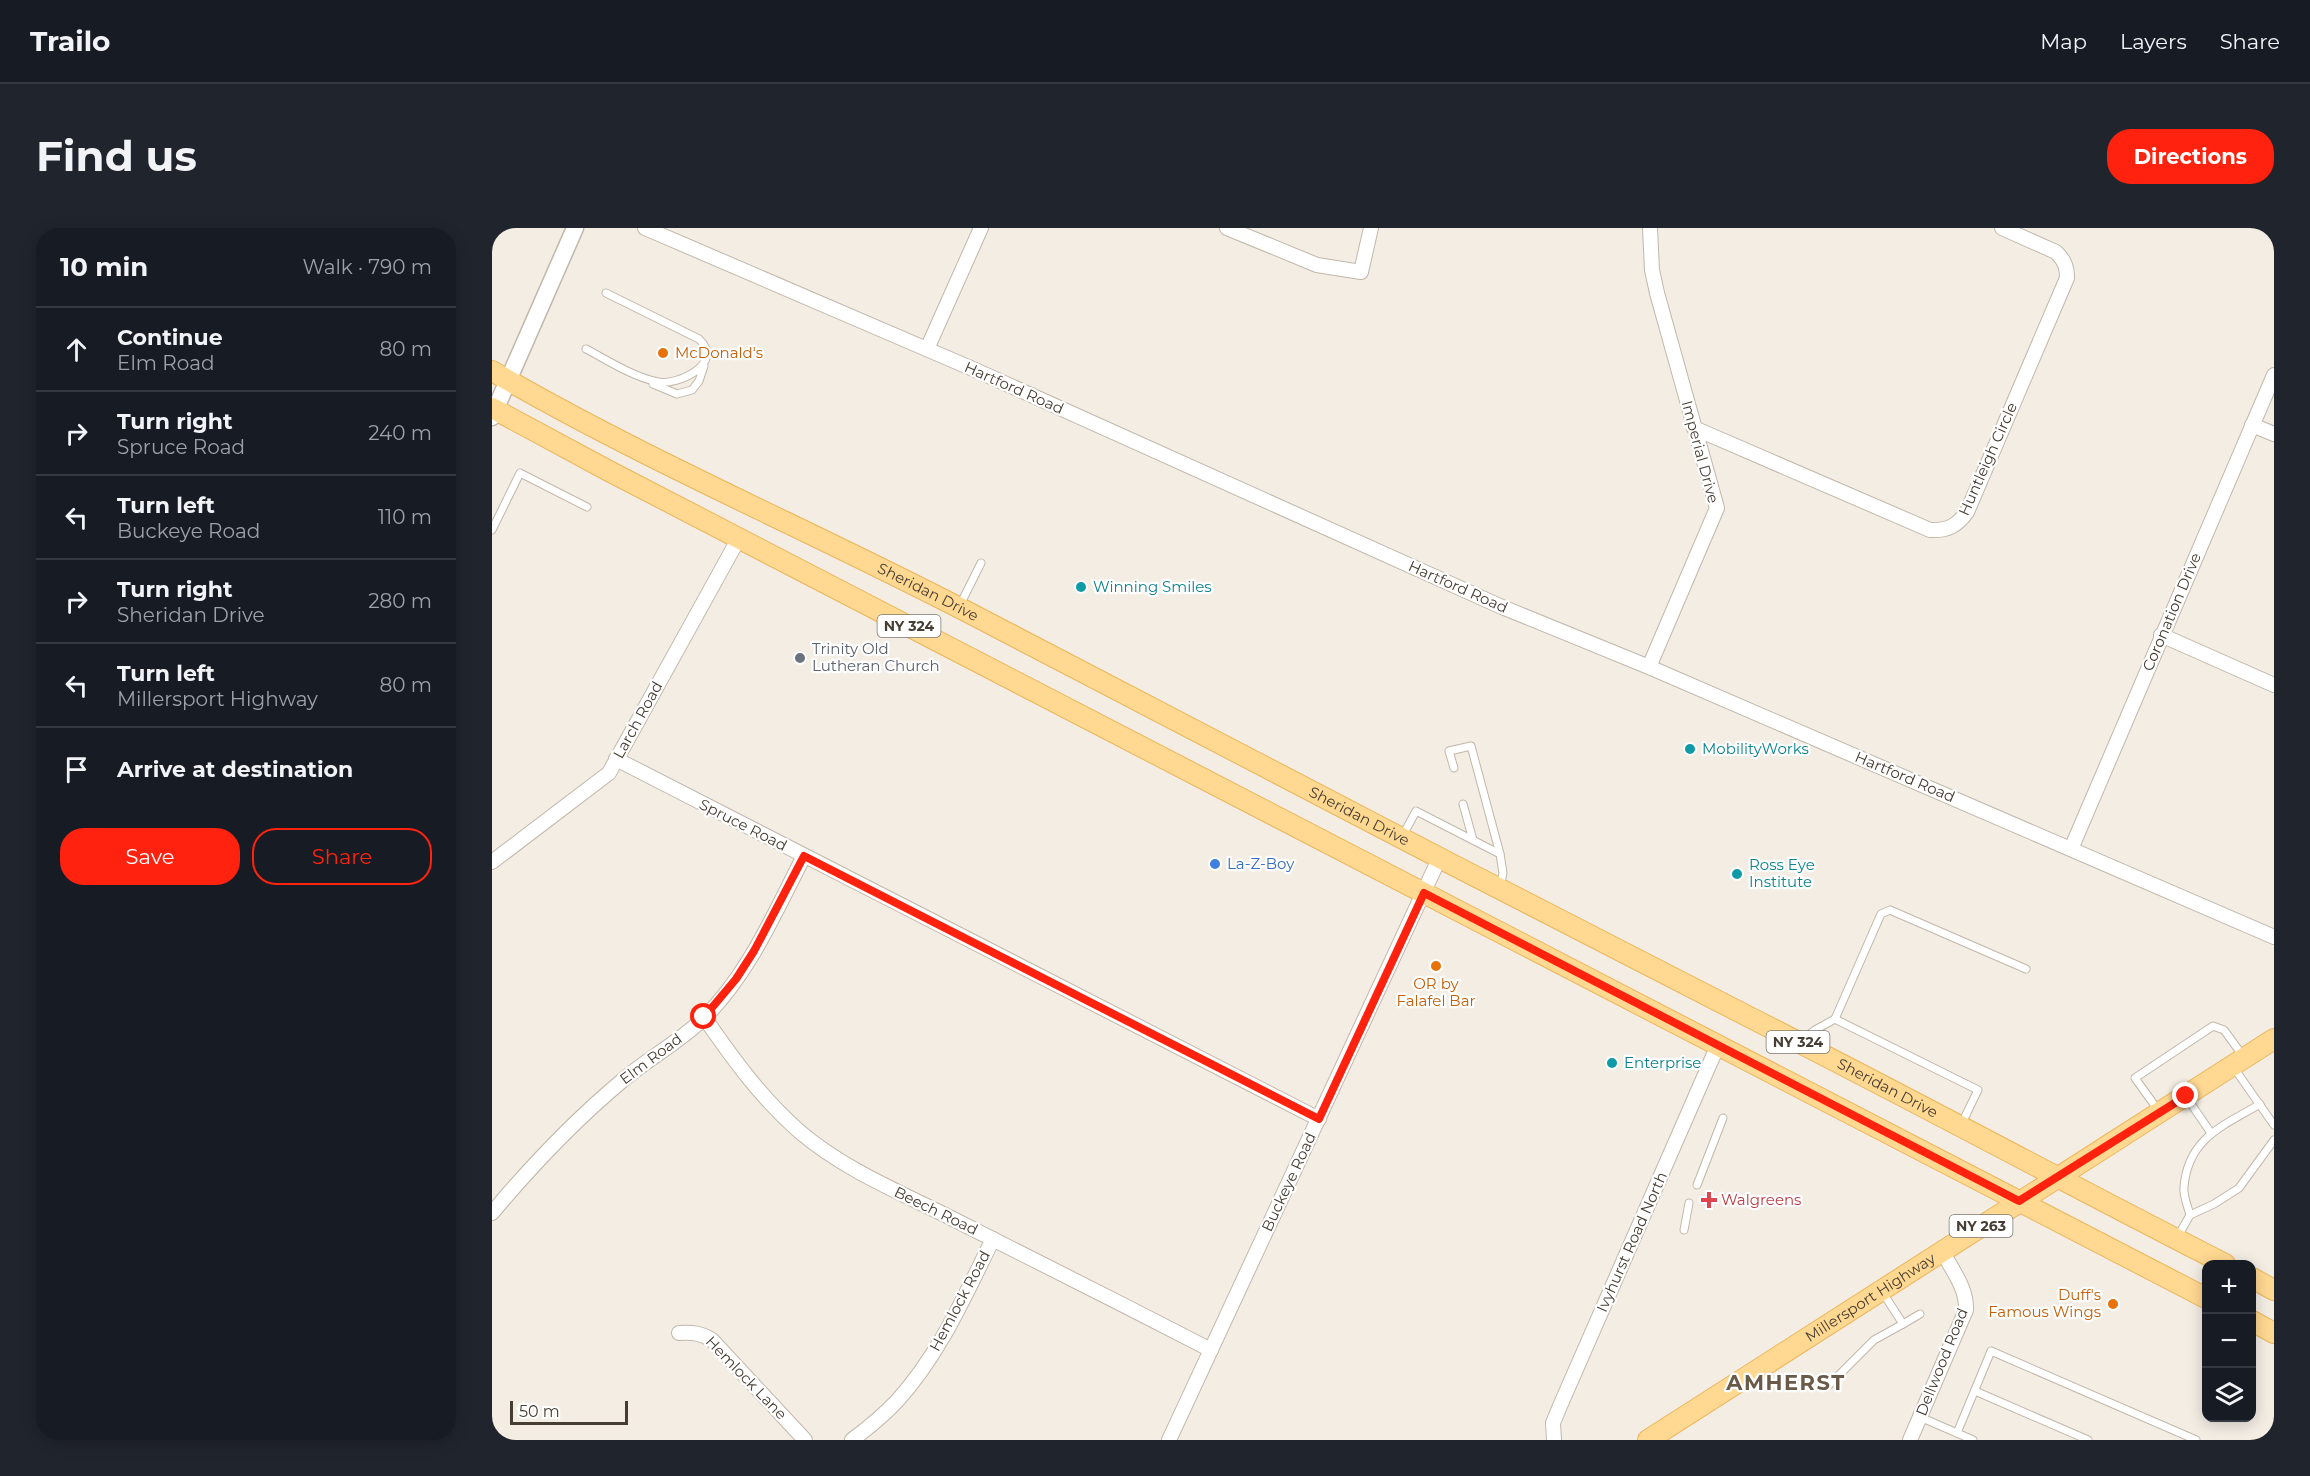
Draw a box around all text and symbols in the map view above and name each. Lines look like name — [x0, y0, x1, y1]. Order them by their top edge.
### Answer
text: Trailo — [30, 24, 110, 58]
text: Map — [2040, 29, 2087, 54]
text: Layers — [2120, 29, 2187, 54]
text: Share — [2220, 29, 2280, 54]
button: Directions — [2107, 129, 2274, 184]
text: Find us — [36, 130, 197, 182]
text: 10 min — [60, 251, 148, 283]
text: Walk · 790 m — [303, 255, 432, 279]
text: Continue — [117, 324, 223, 351]
icon: ahead — [60, 333, 93, 366]
text: 80 m — [380, 337, 432, 361]
place label: McDonald's — [675, 343, 763, 362]
marker: McDonald's — [656, 346, 670, 360]
text: Elm Road — [117, 351, 215, 375]
street label: Hartford Road — [962, 357, 1067, 418]
street label: Imperial Drive — [1678, 398, 1723, 505]
street label: Huntleigh Circle — [1954, 399, 2021, 518]
text: Turn right — [117, 408, 232, 435]
icon: right — [60, 417, 93, 450]
text: 240 m — [368, 421, 432, 445]
text: Spruce Road — [117, 435, 245, 459]
text: Turn left — [117, 492, 215, 519]
icon: left — [60, 501, 93, 534]
text: 110 m — [378, 505, 432, 529]
text: Buckeye Road — [117, 519, 260, 543]
street label: Coronation Drive — [2138, 550, 2205, 674]
street label: Hartford Road — [1406, 556, 1511, 617]
street label: Sheridan Drive — [875, 558, 982, 625]
text: Turn right — [117, 576, 232, 603]
place label: Winning Smiles — [1093, 577, 1212, 596]
marker: Winning Smiles — [1074, 580, 1088, 594]
icon: right — [60, 585, 93, 618]
text: 280 m — [368, 589, 432, 613]
text: Sheridan Drive — [117, 603, 265, 627]
road number: NY 324 — [878, 615, 940, 637]
place label: Trinity Old Lutheran Church — [812, 639, 940, 675]
marker: Trinity Old Lutheran Church — [793, 651, 807, 665]
text: Turn left — [117, 660, 215, 687]
icon: left — [60, 669, 93, 702]
text: 80 m — [380, 673, 432, 697]
street label: Larch Road — [609, 678, 667, 762]
text: Millersport Highway — [117, 687, 318, 711]
place label: MobilityWorks — [1702, 739, 1809, 758]
marker: MobilityWorks — [1683, 742, 1697, 756]
street label: Hartford Road — [1852, 747, 1958, 806]
icon: arrive — [60, 753, 93, 786]
text: Arrive at destination — [117, 756, 353, 783]
street label: Sheridan Drive — [1306, 782, 1413, 850]
street label: Spruce Road — [696, 794, 790, 855]
button: Save — [60, 828, 240, 885]
button: Share — [252, 828, 432, 885]
place label: La-Z-Boy — [1227, 854, 1295, 873]
place label: Ross Eye Institute — [1749, 855, 1815, 891]
marker: La-Z-Boy — [1208, 857, 1222, 871]
marker: Ross Eye Institute — [1730, 867, 1744, 881]
marker: OR by Falafel Bar — [1429, 959, 1443, 973]
place label: OR by Falafel Bar — [1396, 974, 1476, 1010]
route start — [690, 1003, 716, 1029]
street label: Elm Road — [616, 1029, 686, 1088]
road number: NY 324 — [1766, 1031, 1830, 1053]
place label: Enterprise — [1624, 1053, 1701, 1072]
street label: Sheridan Drive — [1834, 1054, 1941, 1122]
marker: Enterprise — [1605, 1056, 1619, 1070]
route end — [2172, 1082, 2198, 1108]
street label: Buckeye Road — [1257, 1129, 1320, 1234]
street label: Ivyhurst Road North — [1592, 1169, 1671, 1315]
street label: Beech Road — [891, 1182, 981, 1239]
place label: Walgreens — [1721, 1190, 1801, 1209]
marker: Walgreens — [1702, 1193, 1716, 1207]
road number: NY 263 — [1950, 1215, 2012, 1237]
street label: Hemlock Road — [925, 1247, 994, 1354]
street label: Millersport Highway — [1801, 1248, 1939, 1346]
map controls — [2202, 1260, 2256, 1422]
button: + — [2202, 1260, 2256, 1314]
place label: Duff's Famous Wings — [1988, 1285, 2101, 1321]
marker: Duff's Famous Wings — [2106, 1297, 2120, 1311]
street label: Dellwood Road — [1911, 1305, 1972, 1419]
button: − — [2202, 1314, 2256, 1368]
street label: Hemlock Lane — [702, 1332, 791, 1423]
button: layers — [2202, 1368, 2256, 1422]
district label: AMHERST — [1725, 1370, 1846, 1395]
scale bar — [510, 1398, 628, 1426]
text: 50 m — [519, 1402, 560, 1421]

